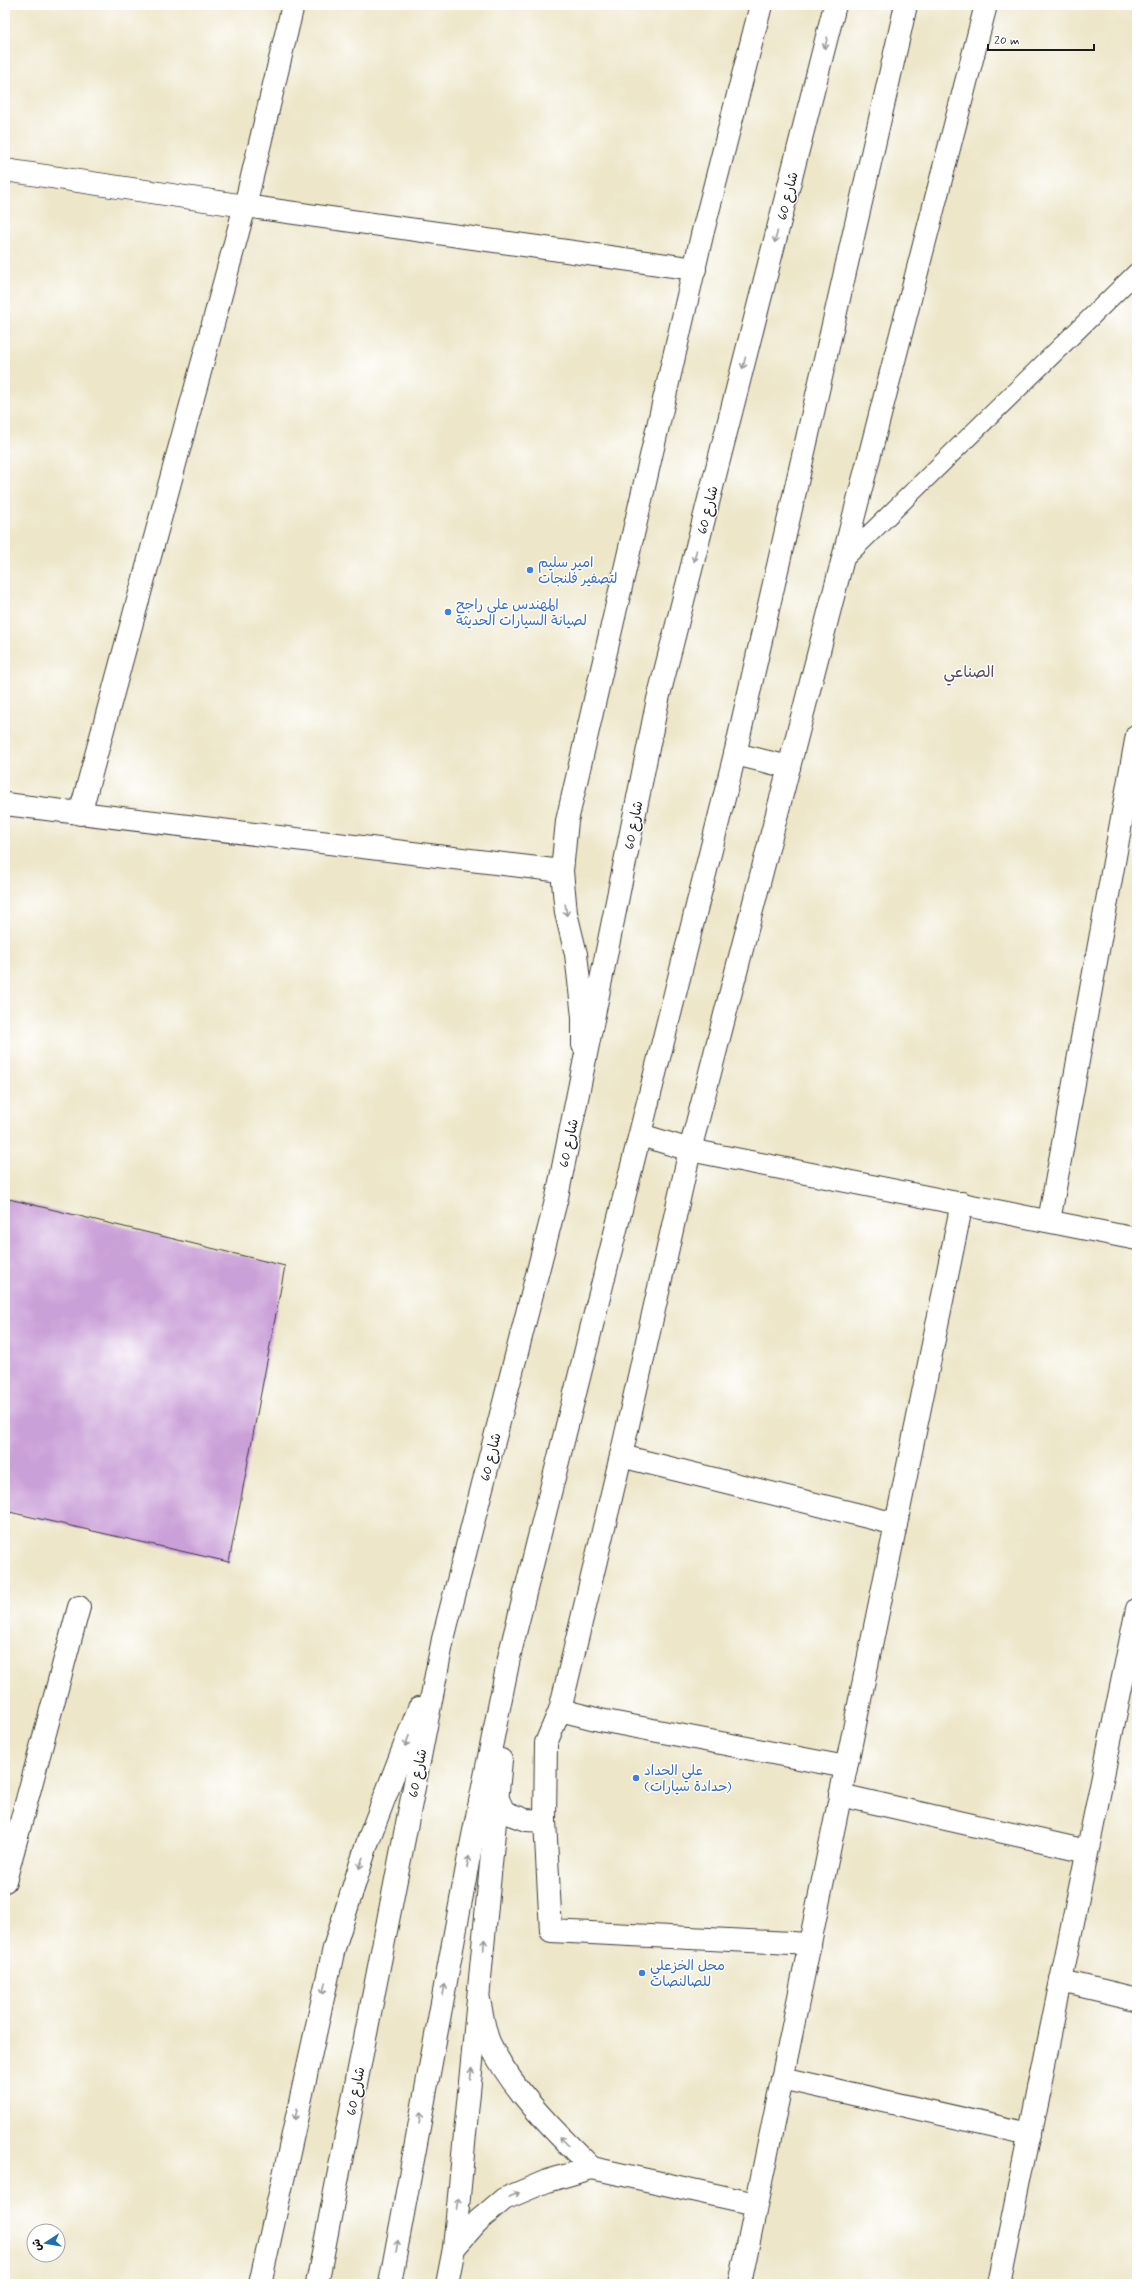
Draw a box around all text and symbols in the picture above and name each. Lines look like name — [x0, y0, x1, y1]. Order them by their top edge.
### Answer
scale bar — [988, 26, 1094, 52]
text: 20 m — [994, 33, 1020, 49]
one-way arrow — [821, 36, 829, 49]
street label: شارع 60 — [773, 170, 803, 222]
one-way arrow — [772, 230, 779, 243]
one-way arrow — [740, 356, 747, 369]
street label: شارع 60 — [693, 484, 723, 536]
one-way arrow — [691, 550, 698, 563]
place label: امير سليم لتصفير فلنجات — [538, 554, 618, 588]
marker: امير سليم لتصفير فلنجات — [525, 565, 535, 575]
place label: المهندس علي راجح لصيانة السيارات الحديثة — [456, 596, 587, 630]
marker: المهندس علي راجح لصيانة السيارات الحديثة — [443, 607, 453, 617]
district label: الصناعي — [943, 662, 995, 686]
street label: شارع 60 — [620, 799, 648, 851]
one-way arrow — [562, 903, 570, 916]
street label: شارع 60 — [555, 1117, 583, 1169]
street label: شارع 60 — [476, 1431, 506, 1483]
one-way arrow — [402, 1735, 410, 1747]
street label: شارع 60 — [404, 1747, 432, 1799]
place label: علي الحداد (حدادة سيارات) — [644, 1762, 732, 1796]
marker: علي الحداد (حدادة سيارات) — [631, 1773, 641, 1783]
one-way arrow — [357, 1856, 364, 1869]
one-way arrow — [464, 1856, 472, 1869]
one-way arrow — [480, 1939, 488, 1952]
place label: محل الخزعلي للصالنصات — [650, 1957, 725, 1991]
marker: محل الخزعلي للصالنصات — [637, 1968, 647, 1978]
one-way arrow — [320, 1981, 328, 1994]
one-way arrow — [440, 1984, 448, 1997]
street label: شارع 60 — [342, 2065, 370, 2117]
one-way arrow — [467, 2068, 475, 2081]
one-way arrow — [291, 2107, 299, 2120]
one-way arrow — [417, 2112, 425, 2125]
one-way arrow — [559, 2136, 569, 2146]
one-way arrow — [508, 2191, 520, 2198]
one-way arrow — [454, 2198, 462, 2211]
north arrow — [26, 2223, 66, 2263]
text: ش — [29, 2237, 45, 2252]
one-way arrow — [393, 2240, 401, 2253]

